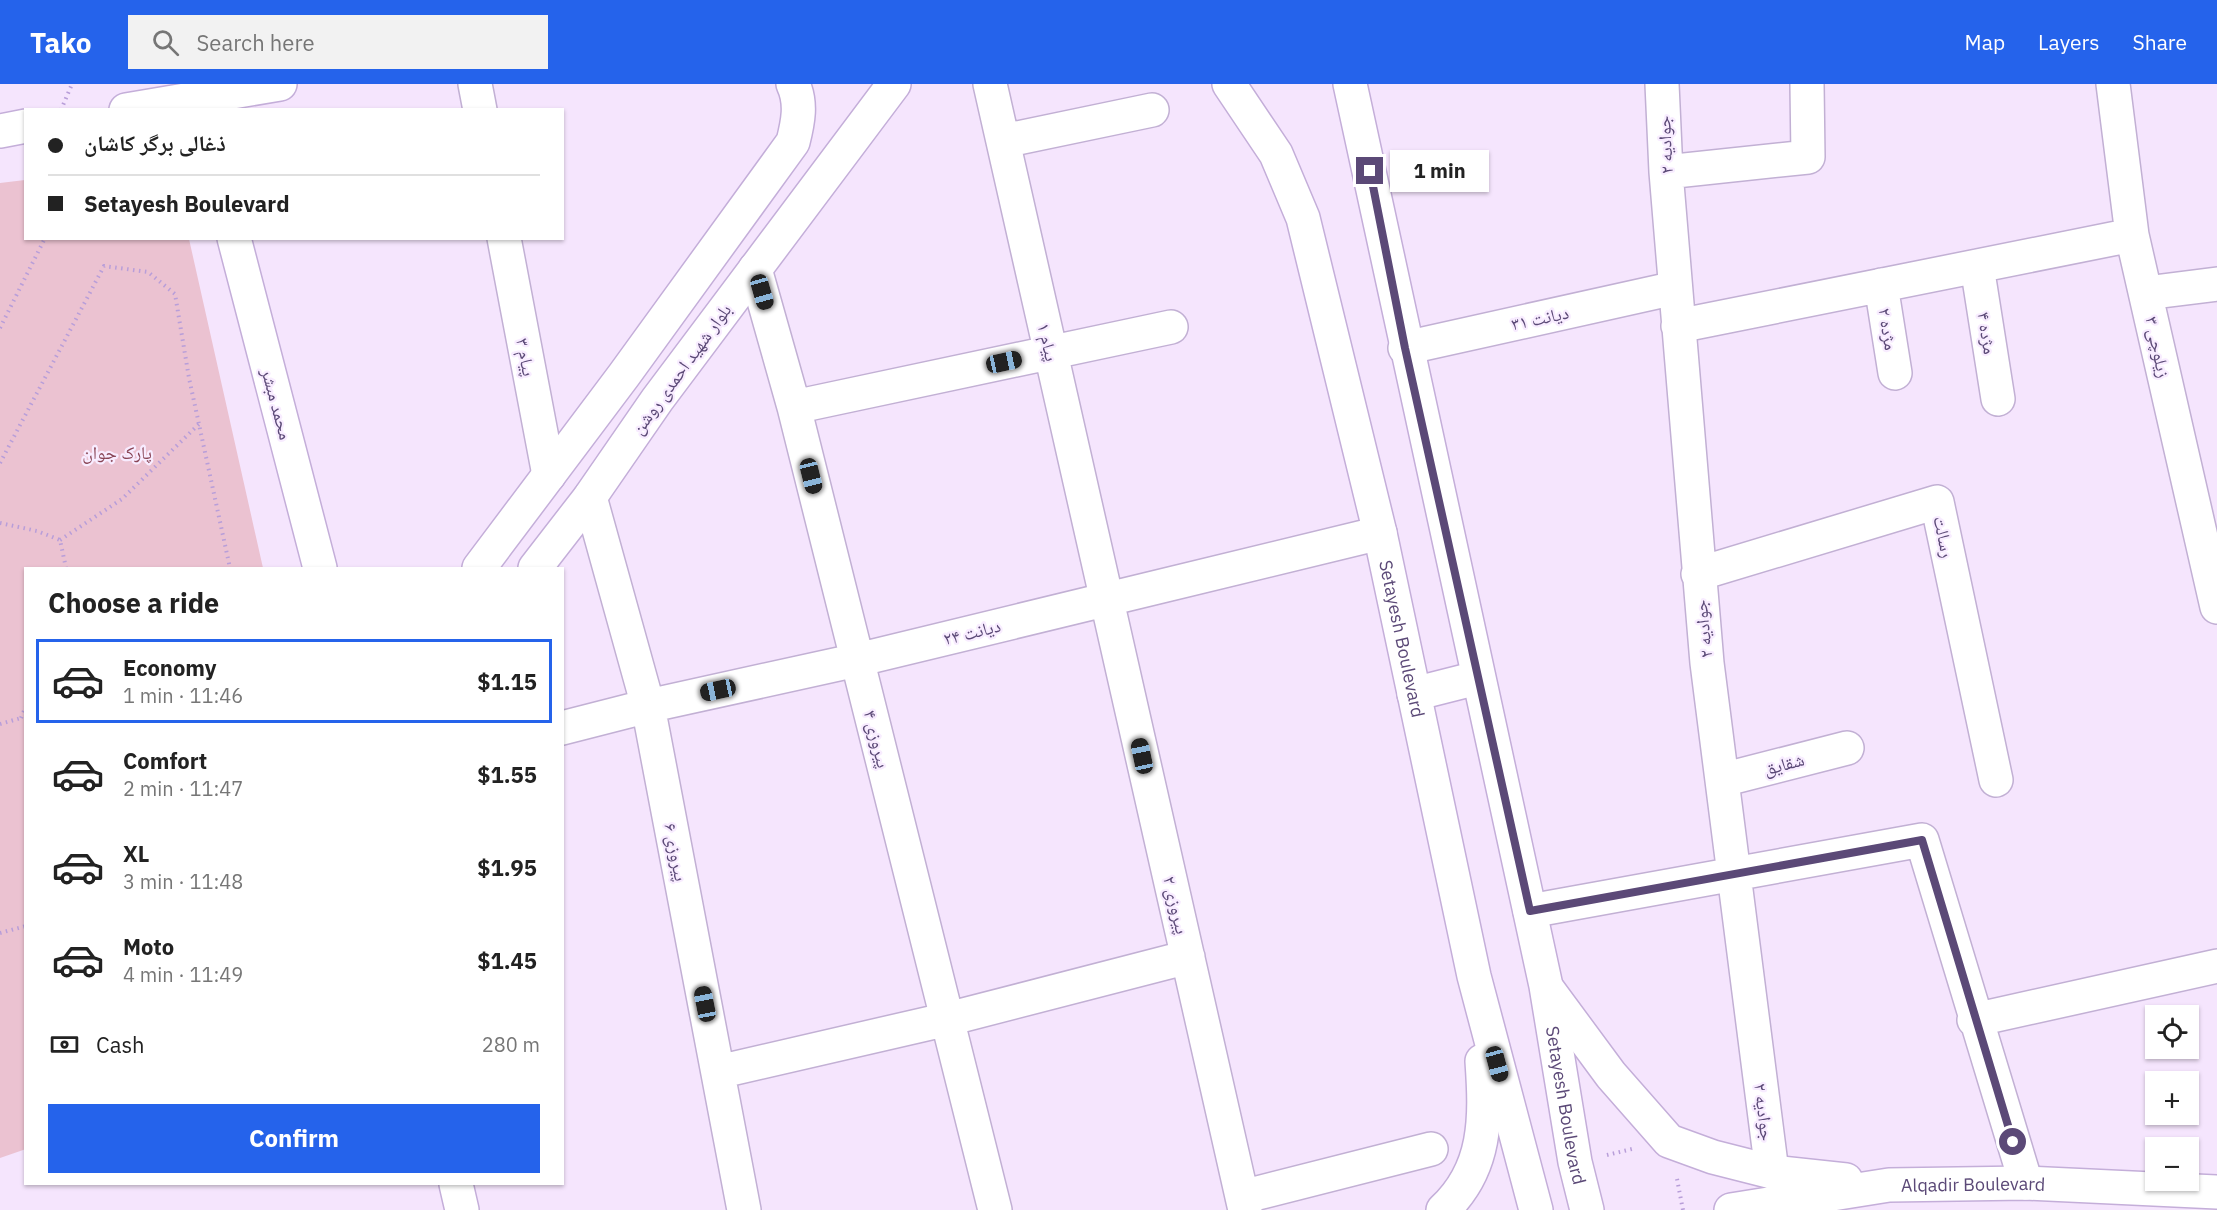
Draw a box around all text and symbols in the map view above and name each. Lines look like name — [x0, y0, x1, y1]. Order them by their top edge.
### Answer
search box — [128, 15, 548, 69]
text: Tako — [30, 24, 92, 61]
icon: search — [149, 26, 182, 59]
text: Search here — [197, 28, 314, 57]
text: Map — [1965, 28, 2005, 56]
text: Layers — [2038, 28, 2100, 56]
text: Share — [2133, 28, 2187, 56]
street label: جوادیه ۲ — [1652, 115, 1678, 175]
text: ذغالی برگر کاشان — [84, 128, 226, 157]
callout: 1 min — [1391, 150, 1490, 192]
route end — [1356, 157, 1383, 184]
text: 1 min — [1413, 157, 1466, 184]
text: Setayesh Boulevard — [84, 189, 290, 218]
car — [748, 272, 776, 312]
street label: بلوار شهید احمدی روشن — [626, 299, 736, 439]
street label: دیانت ۳۱ — [1509, 301, 1571, 335]
street label: مژده ۲ — [1873, 306, 1903, 352]
street label: مژده ۴ — [1972, 310, 2002, 356]
street label: زیلوچی ۳ — [2140, 314, 2176, 380]
street label: پیام ۱ — [1032, 321, 1064, 364]
street label: پیام ۳ — [510, 336, 541, 378]
car — [985, 349, 1023, 375]
street label: محمد مبشر — [256, 365, 298, 442]
park label: پارک جوان — [82, 441, 152, 464]
car — [798, 456, 824, 496]
street label: رسالت — [1928, 514, 1960, 560]
street label: Setayesh Boulevard — [1375, 558, 1430, 719]
text: Choose a ride — [48, 585, 219, 620]
street label: جوادیه ۲ — [1689, 599, 1717, 659]
street label: دیانت ۲۴ — [941, 614, 1003, 650]
text: Economy — [123, 653, 217, 682]
icon: car — [51, 654, 105, 708]
text: $1.15 — [477, 667, 537, 696]
car — [699, 677, 737, 703]
text: 1 min · 11:46 — [123, 682, 243, 709]
street label: پیروزی ۴ — [859, 708, 895, 770]
car — [1129, 737, 1155, 775]
text: Comfort — [123, 746, 207, 775]
icon: car — [51, 747, 105, 801]
street label: شقایق — [1761, 748, 1807, 780]
text: $1.55 — [477, 760, 537, 789]
text: 2 min · 11:47 — [123, 775, 243, 802]
street label: پیروزی ۶ — [659, 821, 693, 883]
text: XL — [123, 839, 149, 868]
icon: car — [51, 840, 105, 894]
text: $1.95 — [477, 853, 537, 882]
text: 3 min · 11:48 — [123, 868, 243, 895]
street label: پیروزی ۲ — [1158, 874, 1194, 936]
text: Moto — [123, 932, 174, 961]
icon: car — [51, 933, 105, 987]
text: $1.45 — [477, 946, 537, 975]
text: 4 min · 11:49 — [123, 961, 243, 988]
car — [693, 985, 717, 1023]
map controls — [2145, 1005, 2199, 1191]
button: locate — [2145, 1005, 2199, 1059]
street label: Setayesh Boulevard — [1541, 1024, 1592, 1187]
icon: cash — [48, 1028, 81, 1061]
text: Cash — [96, 1030, 145, 1059]
text: 280 m — [482, 1031, 540, 1058]
car — [1484, 1044, 1510, 1084]
button: + — [2145, 1071, 2199, 1125]
street label: جوادیه ۲ — [1749, 1082, 1779, 1142]
button: Confirm — [48, 1104, 540, 1173]
route start — [1999, 1128, 2026, 1155]
button: − — [2145, 1137, 2199, 1191]
street label: Alqadir Boulevard — [1901, 1171, 2046, 1196]

